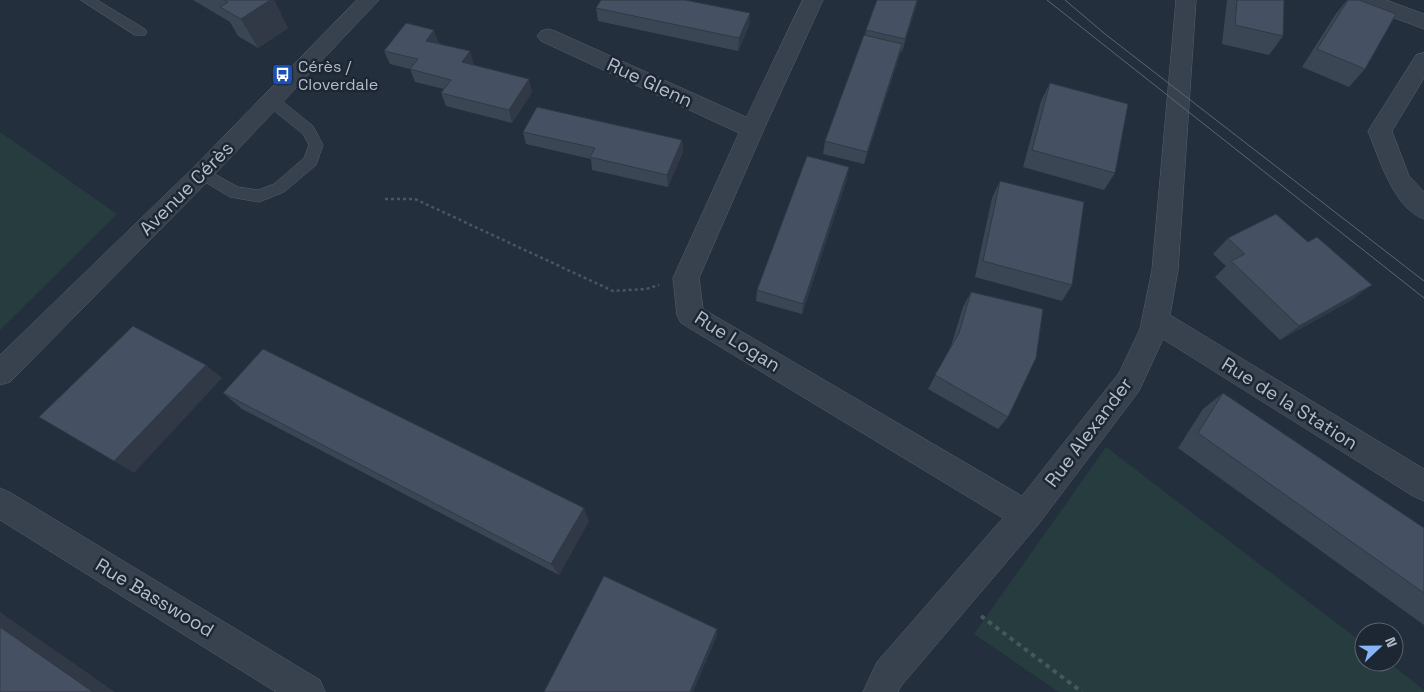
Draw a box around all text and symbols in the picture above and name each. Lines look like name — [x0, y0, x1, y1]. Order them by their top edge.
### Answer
street label: Rue Glenn — [603, 52, 697, 113]
place label: Cérès / Cloverdale — [298, 56, 378, 95]
bus stop icon: Cérès / Cloverdale — [270, 63, 294, 87]
street label: Avenue Cérès — [134, 136, 239, 241]
street label: Rue Logan — [690, 305, 785, 378]
street label: Rue de la Station — [1217, 351, 1363, 455]
street label: Rue Alexander — [1039, 372, 1138, 492]
street label: Rue Basswood — [91, 552, 219, 643]
north arrow — [1354, 622, 1404, 672]
text: N — [1381, 634, 1401, 650]

